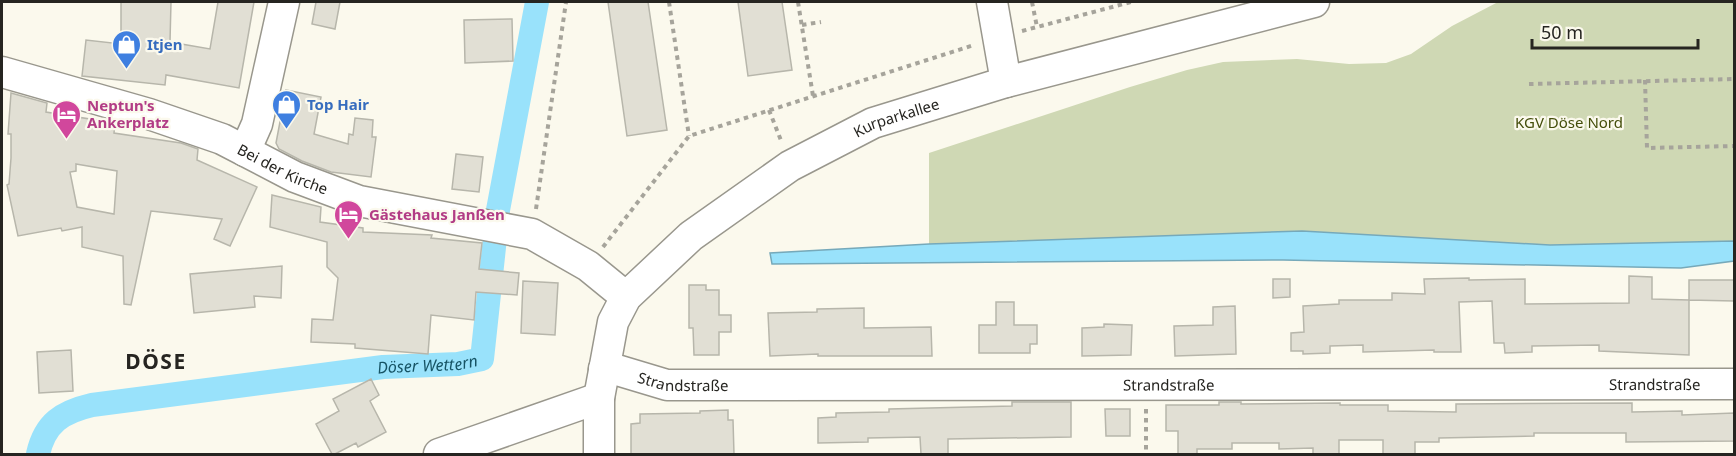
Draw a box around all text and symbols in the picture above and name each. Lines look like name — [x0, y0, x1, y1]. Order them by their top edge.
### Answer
scale bar — [1532, 12, 1698, 50]
text: 50 m — [1541, 20, 1583, 44]
shop icon: Itjen — [110, 28, 142, 70]
place label: Itjen — [147, 34, 183, 54]
shop icon: Top Hair — [270, 88, 302, 130]
street label: Kurparkallee — [850, 93, 941, 142]
place label: Top Hair — [307, 94, 369, 114]
place label: Neptun's Ankerplatz — [87, 95, 169, 132]
hotel icon: Neptun's Ankerplatz — [50, 98, 82, 140]
park label: KGV Döse Nord — [1515, 112, 1623, 132]
street label: Bei der Kirche — [234, 139, 331, 199]
hotel icon: Gästehaus Janßen — [332, 198, 364, 240]
place label: Gästehaus Janßen — [369, 204, 505, 224]
district label: DÖSE — [125, 347, 187, 375]
water label: Döser Wettern — [376, 349, 480, 379]
street label: Strandstraße — [635, 367, 728, 395]
street label: Strandstraße — [1123, 374, 1214, 395]
street label: Strandstraße — [1609, 374, 1700, 394]

